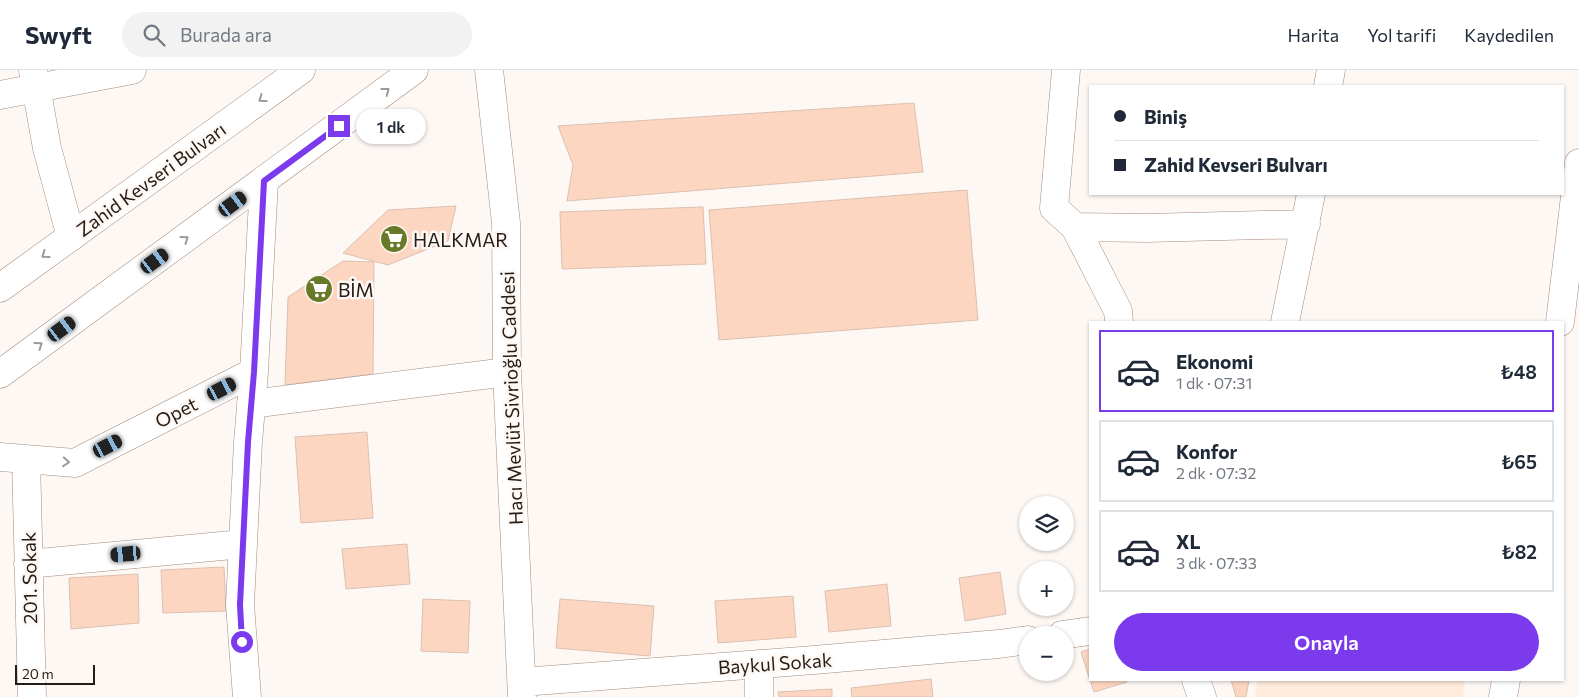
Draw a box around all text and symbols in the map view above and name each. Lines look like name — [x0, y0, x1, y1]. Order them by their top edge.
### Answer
search box — [122, 12, 472, 57]
text: Swyft — [25, 20, 92, 49]
icon: search — [140, 21, 168, 49]
text: Burada ara — [180, 23, 272, 46]
text: Harita — [1288, 24, 1339, 46]
text: Yol tarifi — [1367, 24, 1436, 46]
text: Kaydedilen — [1464, 24, 1554, 46]
one-way arrow — [380, 88, 390, 97]
one-way arrow — [259, 93, 268, 101]
text: Biniş — [1144, 105, 1187, 128]
callout: 1 dk — [356, 108, 426, 144]
route end — [328, 115, 350, 137]
street label: Zahid Kevseri Bulvarı — [72, 117, 230, 241]
text: 1 dk — [377, 117, 405, 136]
text: Zahid Kevseri Bulvarı — [1144, 153, 1328, 176]
car — [216, 189, 249, 219]
supermarket icon: HALKMAR — [379, 224, 409, 254]
place label: HALKMAR — [413, 228, 508, 251]
one-way arrow — [179, 236, 189, 245]
car — [138, 246, 171, 276]
one-way arrow — [42, 250, 51, 258]
street label: Hacı Mevlüt Sivrioğlu Caddesi — [495, 271, 527, 525]
supermarket icon: BİM — [304, 274, 334, 304]
place label: BİM — [338, 278, 374, 301]
car — [45, 314, 78, 344]
one-way arrow — [33, 343, 42, 351]
icon: car — [1116, 349, 1161, 394]
text: Ekonomi — [1176, 350, 1253, 373]
text: ₺48 — [1500, 360, 1537, 383]
text: 1 dk · 07:31 — [1176, 373, 1252, 392]
car — [205, 376, 238, 402]
street label: Opet — [151, 392, 201, 432]
car — [91, 433, 124, 459]
icon: car — [1116, 439, 1161, 484]
text: Konfor — [1176, 440, 1237, 463]
text: ₺65 — [1501, 450, 1537, 473]
one-way arrow — [62, 457, 70, 468]
text: 2 dk · 07:32 — [1176, 463, 1256, 482]
map controls — [1019, 496, 1074, 681]
button: layers — [1019, 496, 1074, 551]
icon: car — [1116, 529, 1161, 574]
text: XL — [1176, 530, 1201, 553]
street label: 201. Sokak — [17, 532, 41, 624]
text: ₺82 — [1501, 540, 1537, 563]
car — [110, 545, 141, 563]
text: 3 dk · 07:33 — [1176, 553, 1257, 572]
button: + — [1019, 561, 1074, 616]
button: Onayla — [1114, 613, 1539, 671]
button: − — [1019, 626, 1074, 681]
route start — [231, 631, 253, 653]
street label: Baykul Sokak — [717, 648, 833, 678]
scale bar — [15, 662, 95, 685]
text: 20 m — [22, 665, 54, 682]

